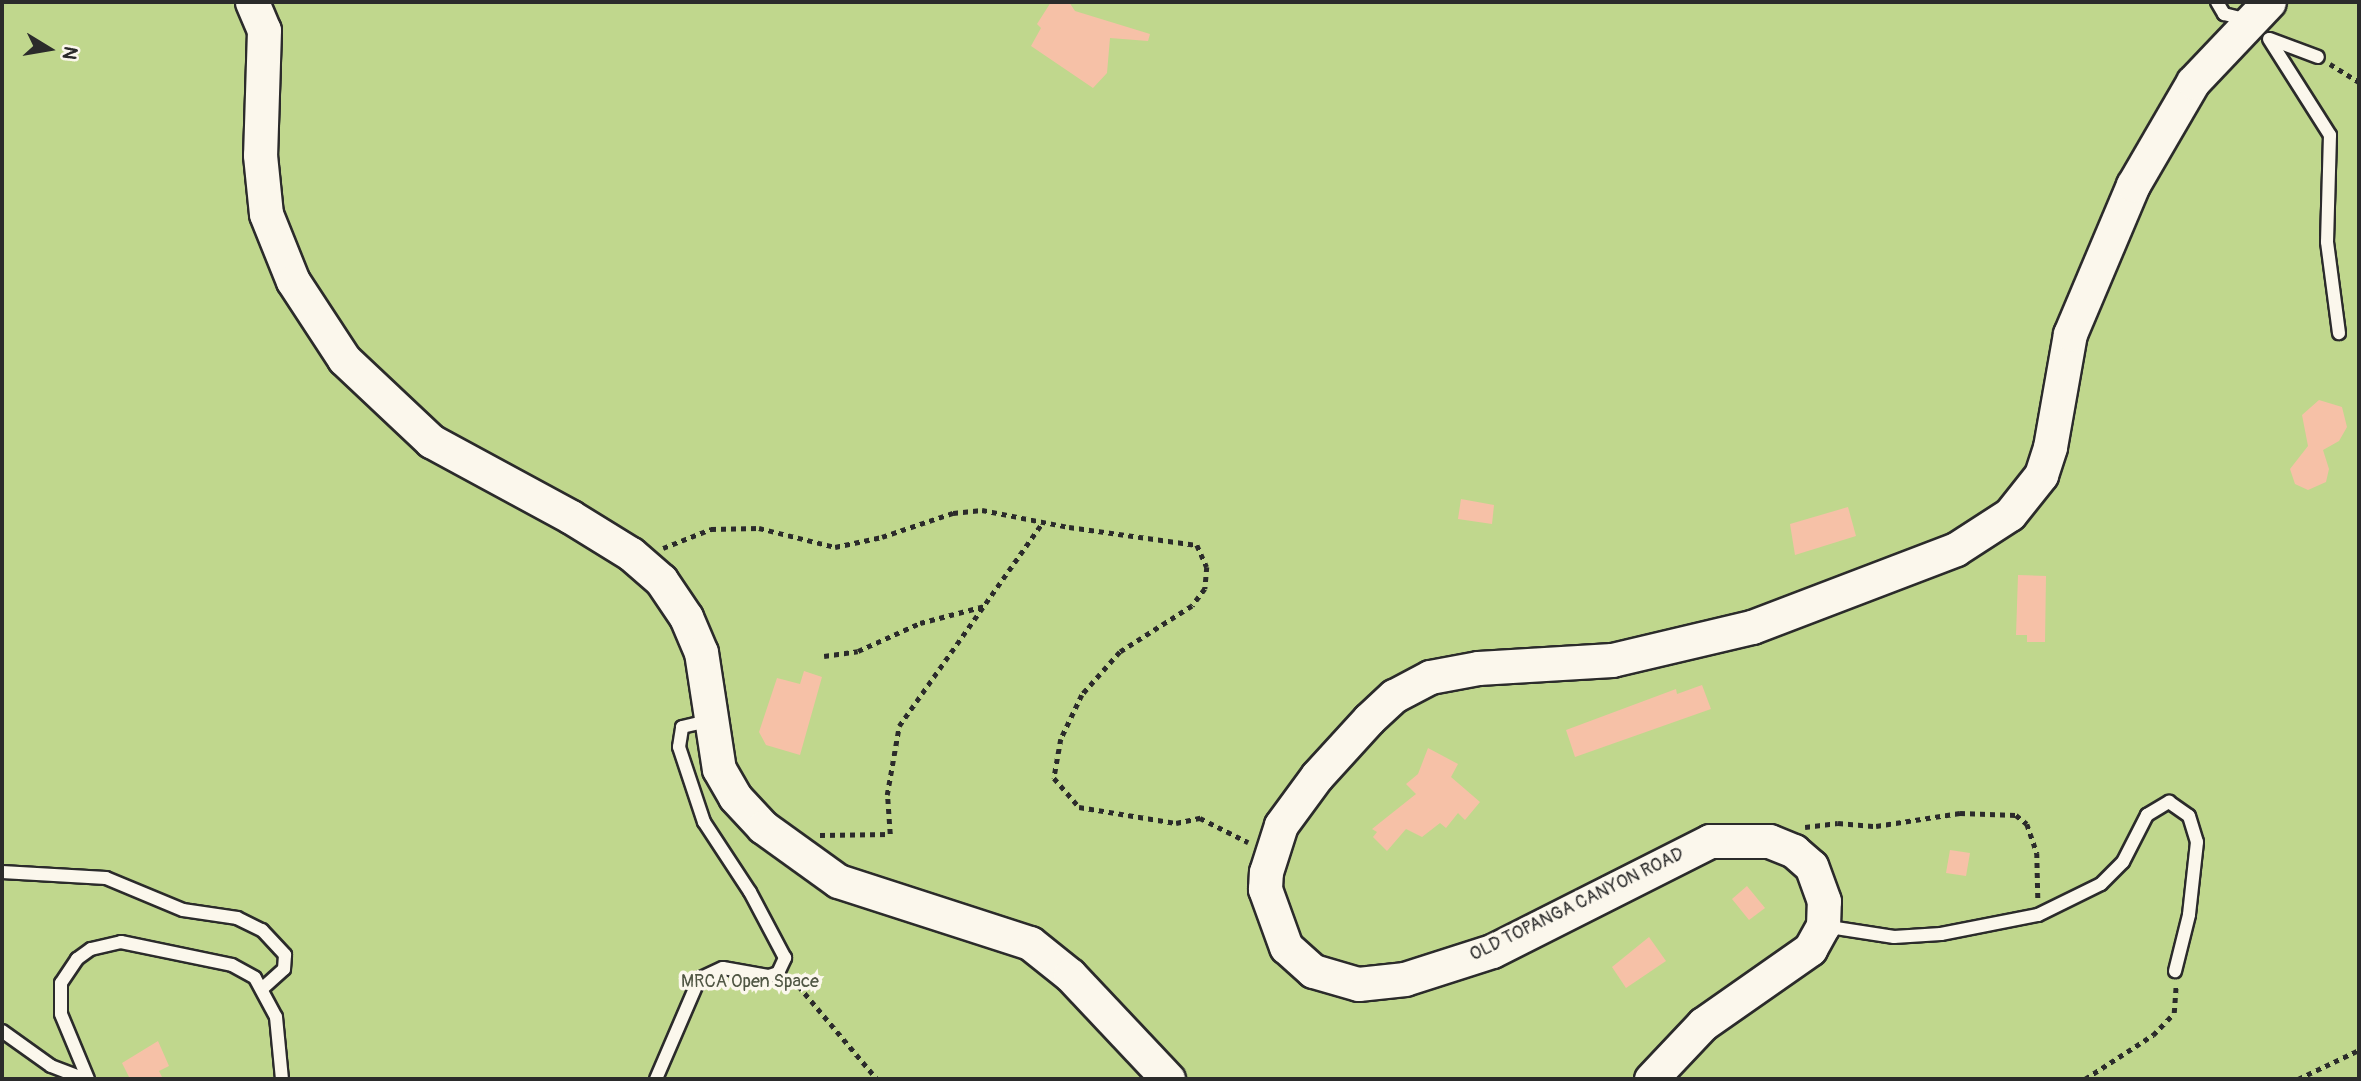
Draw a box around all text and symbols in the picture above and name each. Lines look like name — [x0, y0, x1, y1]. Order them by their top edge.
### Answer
north arrow — [14, 14, 84, 84]
text: N — [57, 44, 83, 62]
street label: OLD TOPANGA CANYON ROAD — [1467, 844, 1687, 966]
park label: MRCA Open Space — [681, 971, 819, 993]

